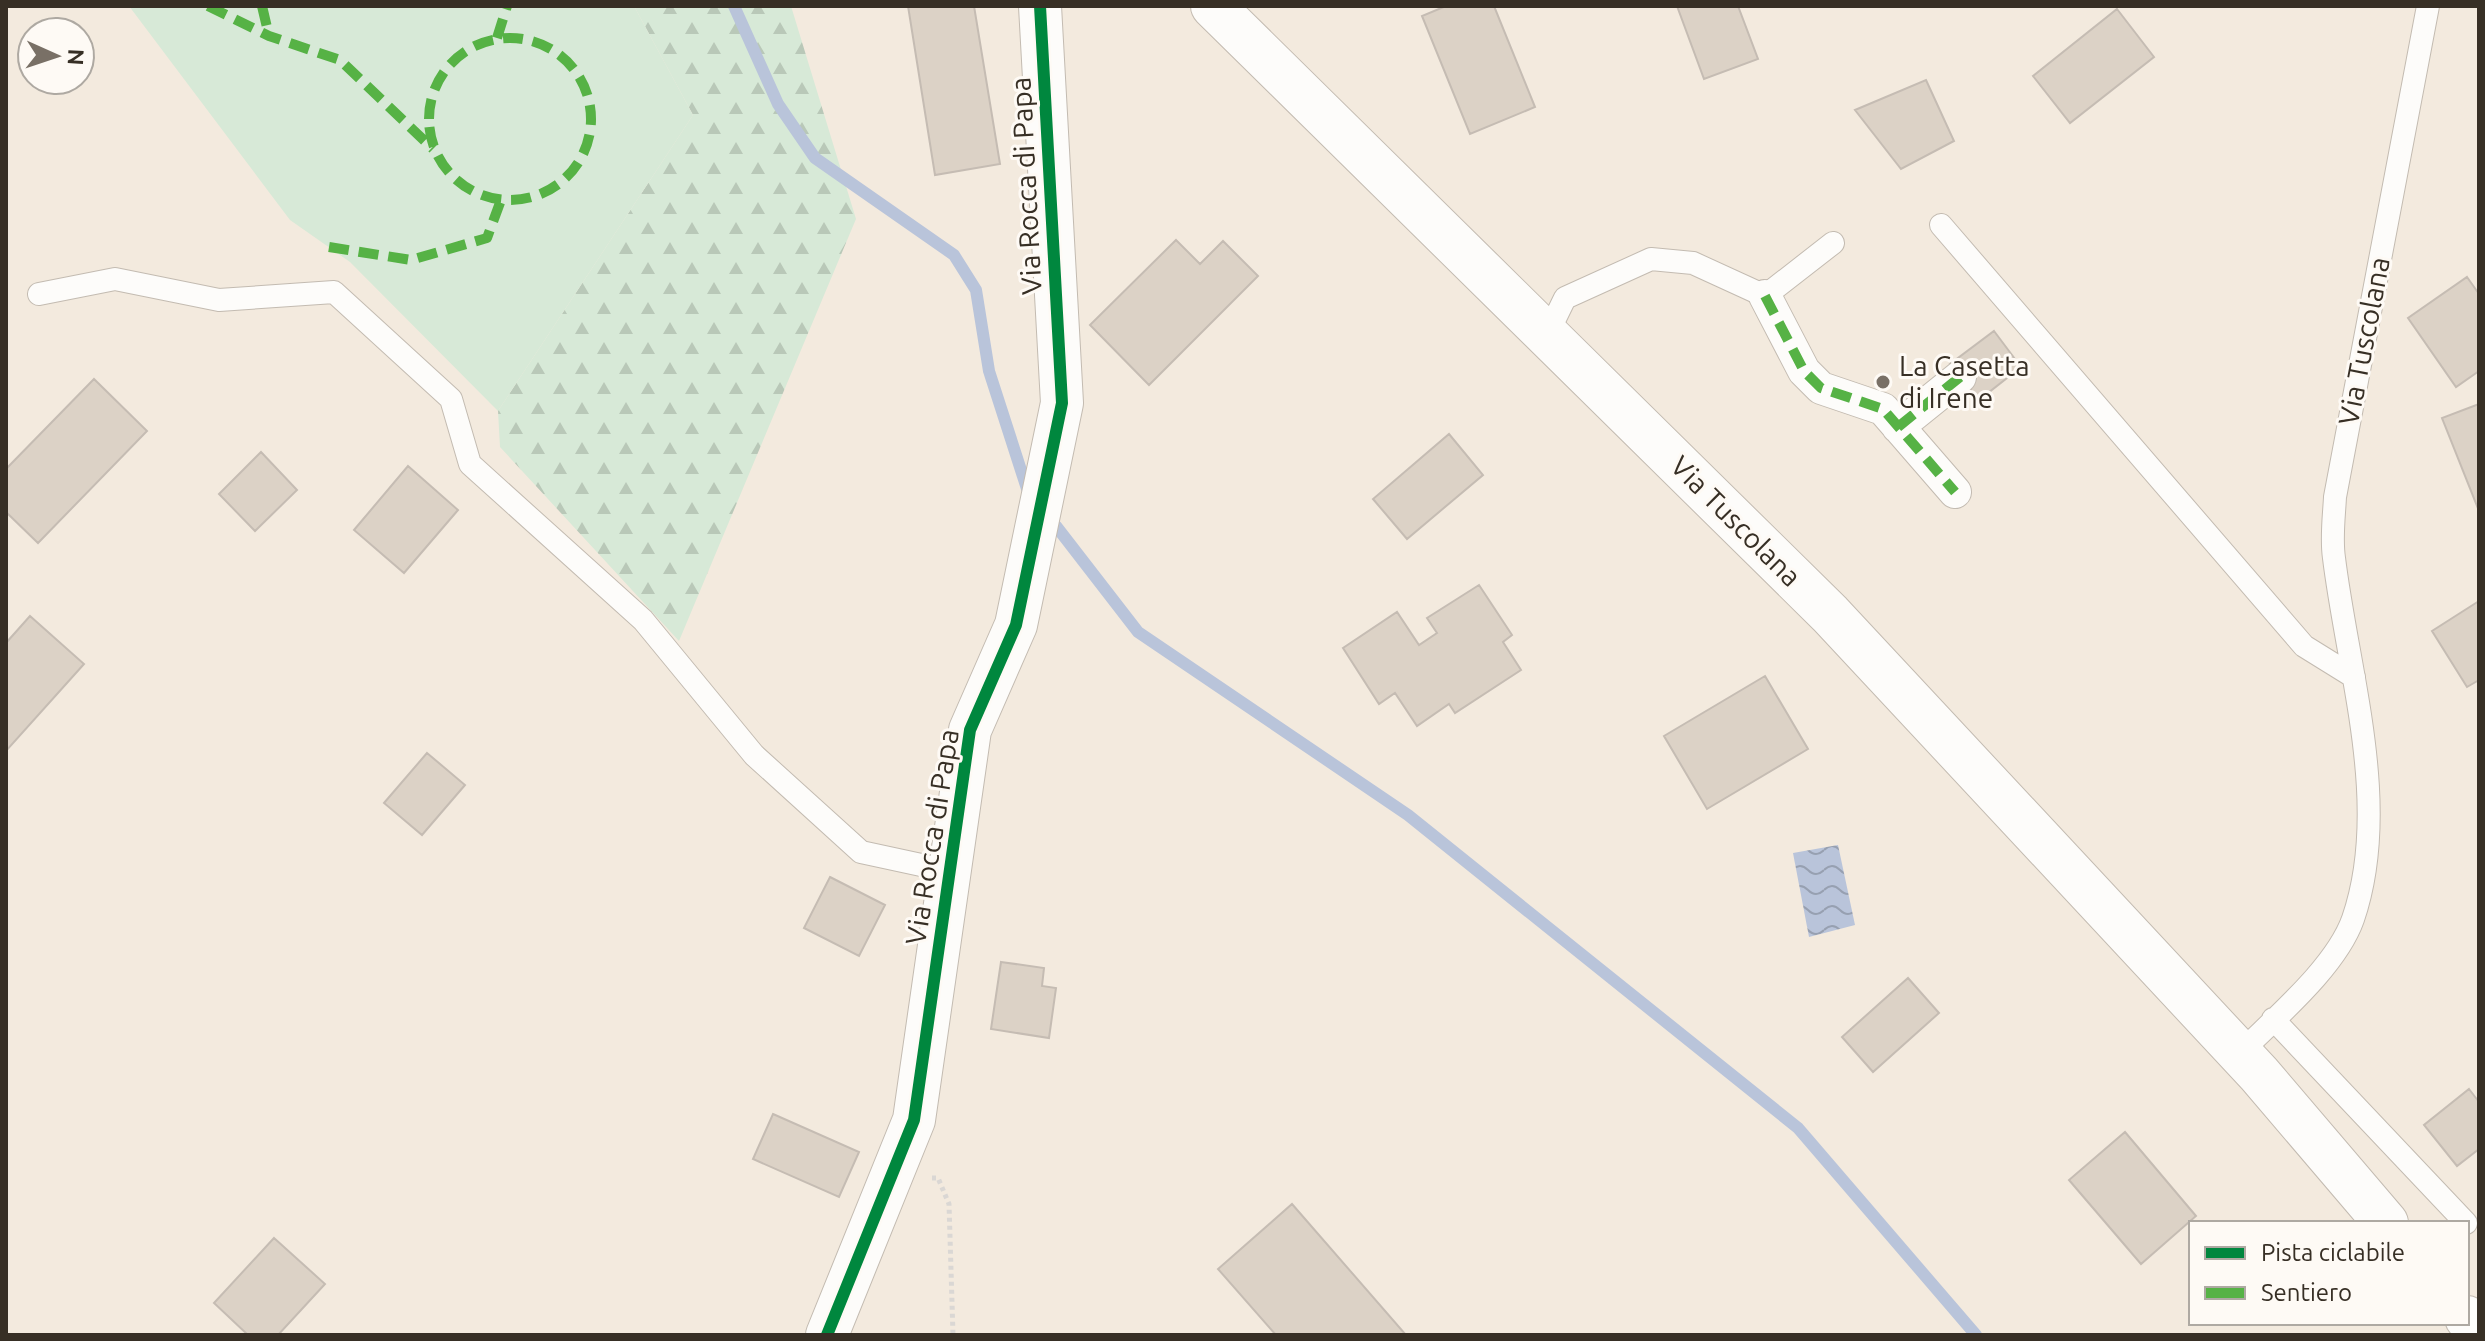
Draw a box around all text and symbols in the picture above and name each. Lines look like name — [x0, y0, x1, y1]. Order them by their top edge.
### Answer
north arrow — [16, 16, 96, 96]
text: N — [64, 48, 89, 66]
street label: Via Rocca di Papa — [1004, 76, 1047, 296]
street label: Via Tuscolana — [2332, 254, 2395, 428]
place label: La Casetta di Irene — [1899, 350, 2030, 413]
marker: La Casetta di Irene — [1874, 373, 1892, 391]
street label: Via Tuscolana — [1665, 449, 1808, 592]
street label: Via Rocca di Papa — [899, 727, 964, 947]
legend — [2189, 1221, 2469, 1325]
text: Pista ciclabile — [2261, 1239, 2405, 1266]
text: Sentiero — [2261, 1279, 2352, 1306]

